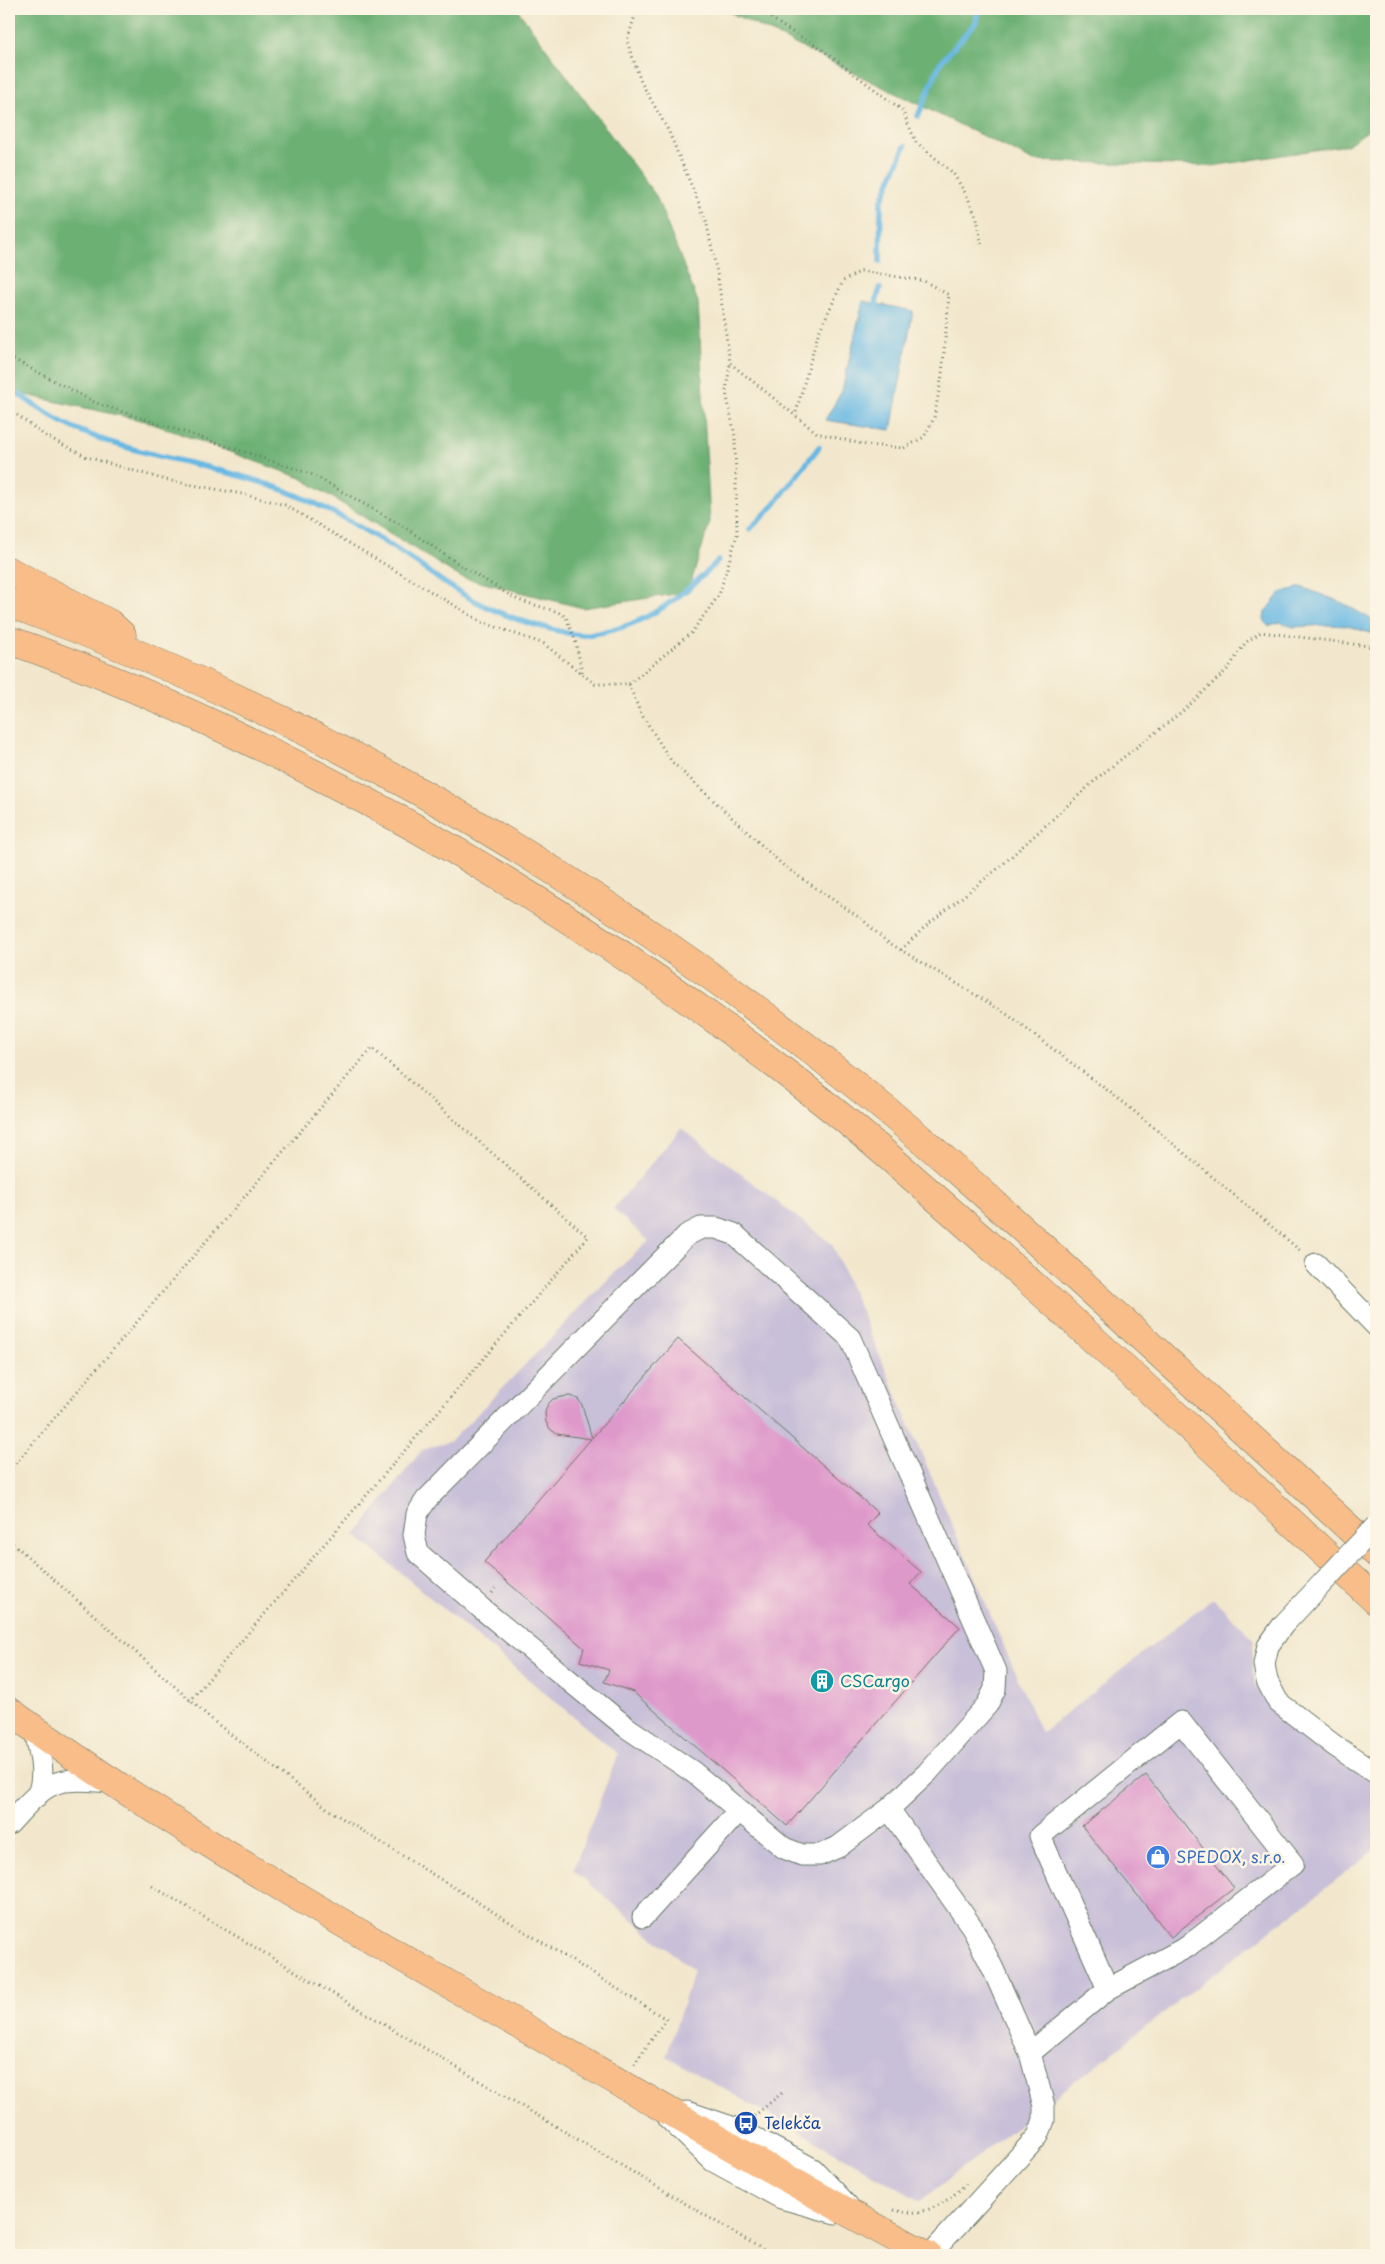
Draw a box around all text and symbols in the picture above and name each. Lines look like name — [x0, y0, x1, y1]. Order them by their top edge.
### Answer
building icon: CSCargo — [809, 1668, 835, 1694]
place label: CSCargo — [840, 1668, 910, 1692]
shop icon: SPEDOX, s.r.o. — [1145, 1844, 1171, 1870]
place label: SPEDOX, s.r.o. — [1176, 1844, 1285, 1868]
bus stop icon: Telekča — [733, 2110, 759, 2136]
place label: Telekča — [764, 2110, 821, 2134]

